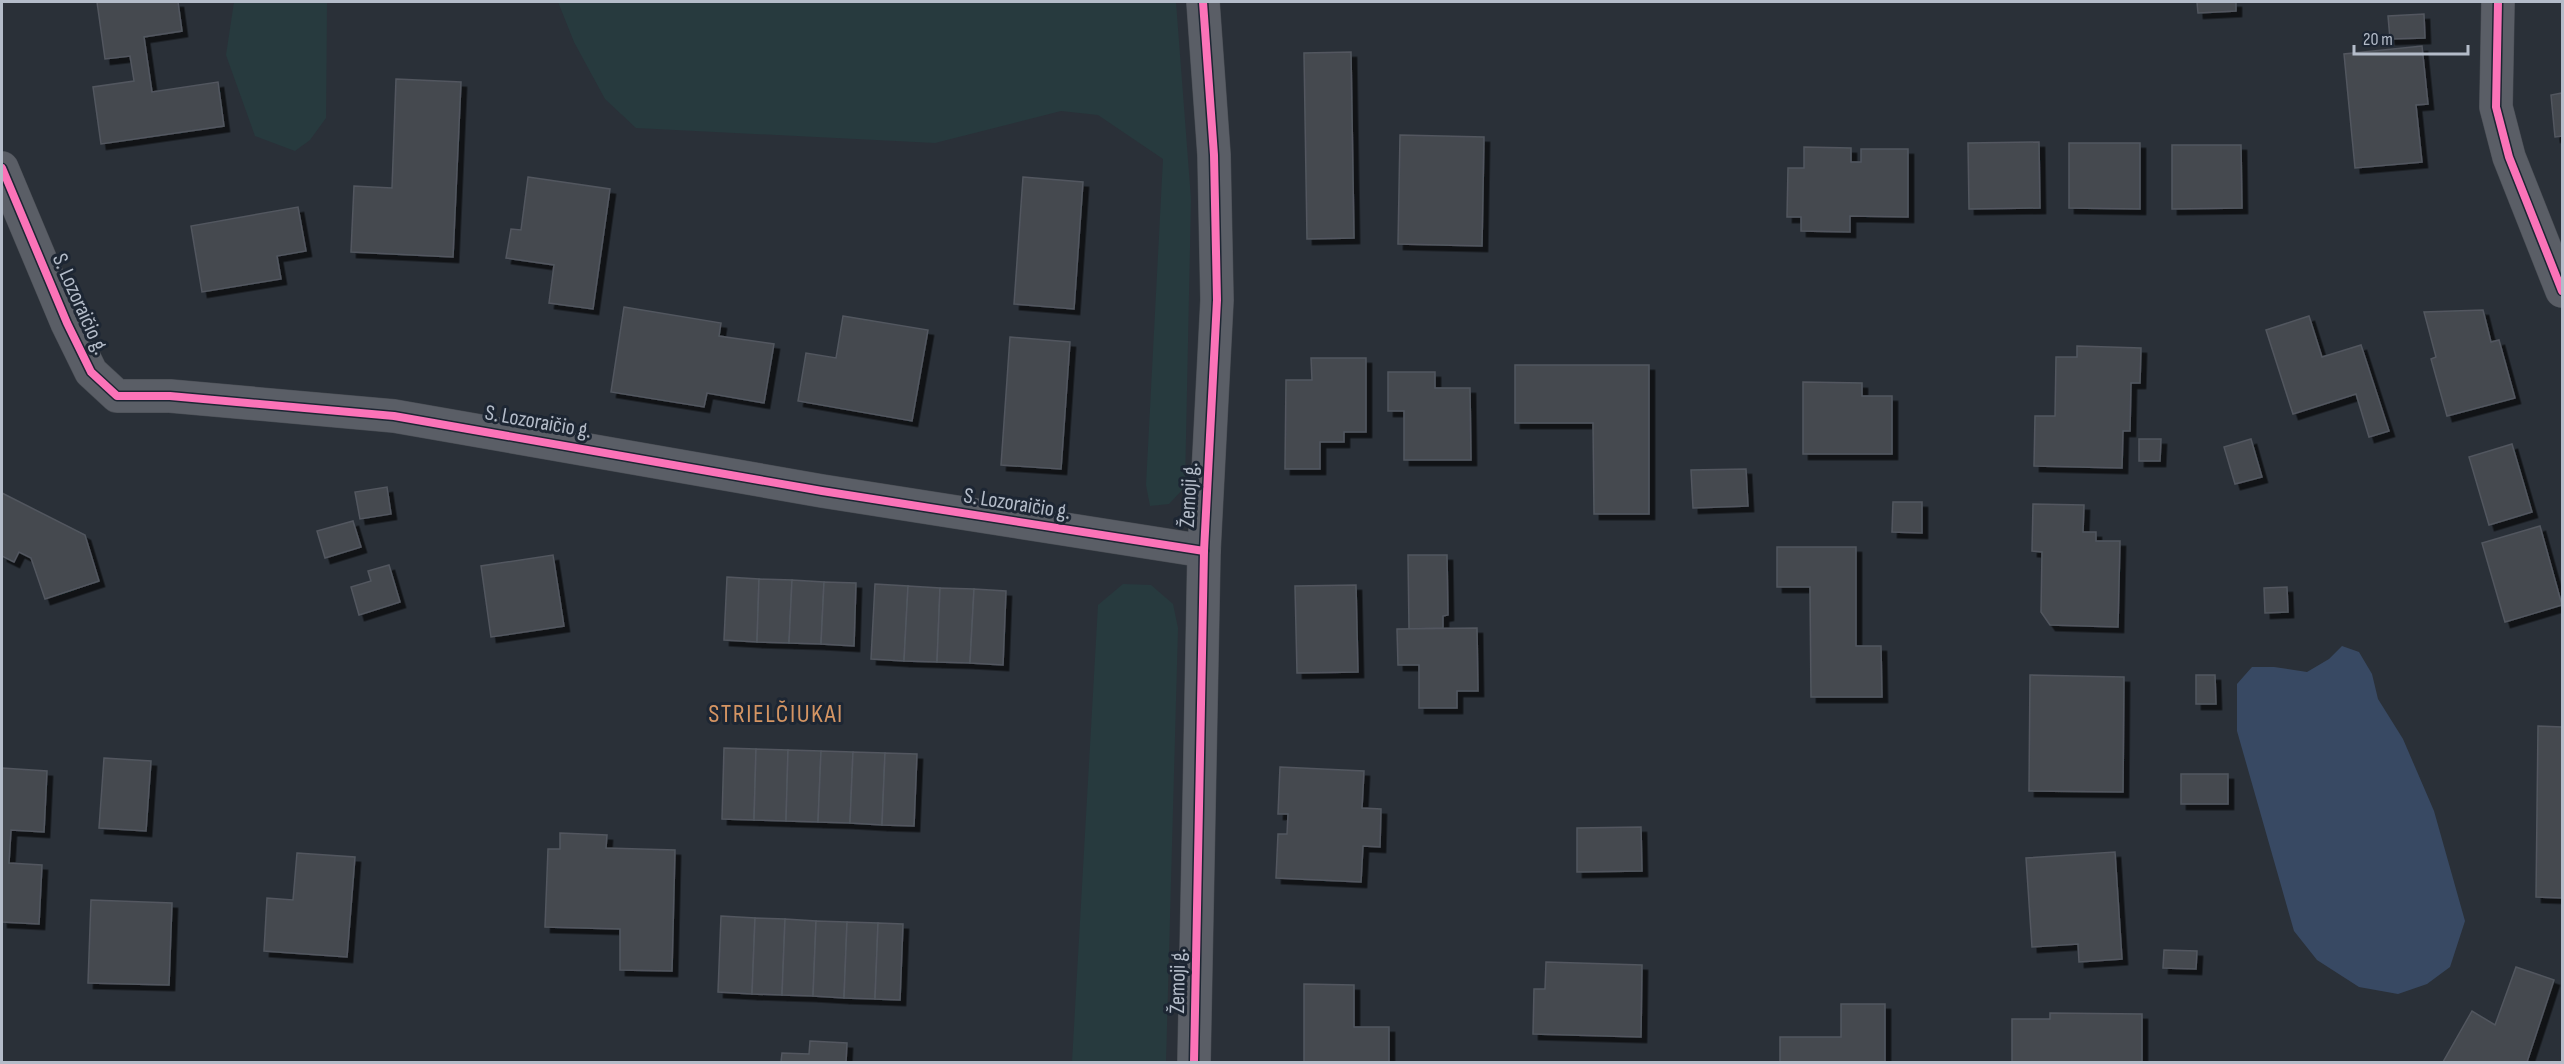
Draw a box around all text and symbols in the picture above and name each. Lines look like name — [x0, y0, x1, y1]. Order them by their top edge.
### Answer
scale bar — [2354, 18, 2468, 56]
text: 20 m — [2363, 29, 2393, 50]
street label: S. Lozoraičio g. — [46, 249, 114, 359]
street label: S. Lozoraičio g. — [483, 399, 593, 445]
street label: Žemoji g. — [1174, 462, 1204, 528]
street label: S. Lozoraičio g. — [962, 482, 1072, 526]
district label: STRIELČIUKAI — [708, 699, 844, 730]
street label: Žemoji g. — [1164, 948, 1192, 1014]

